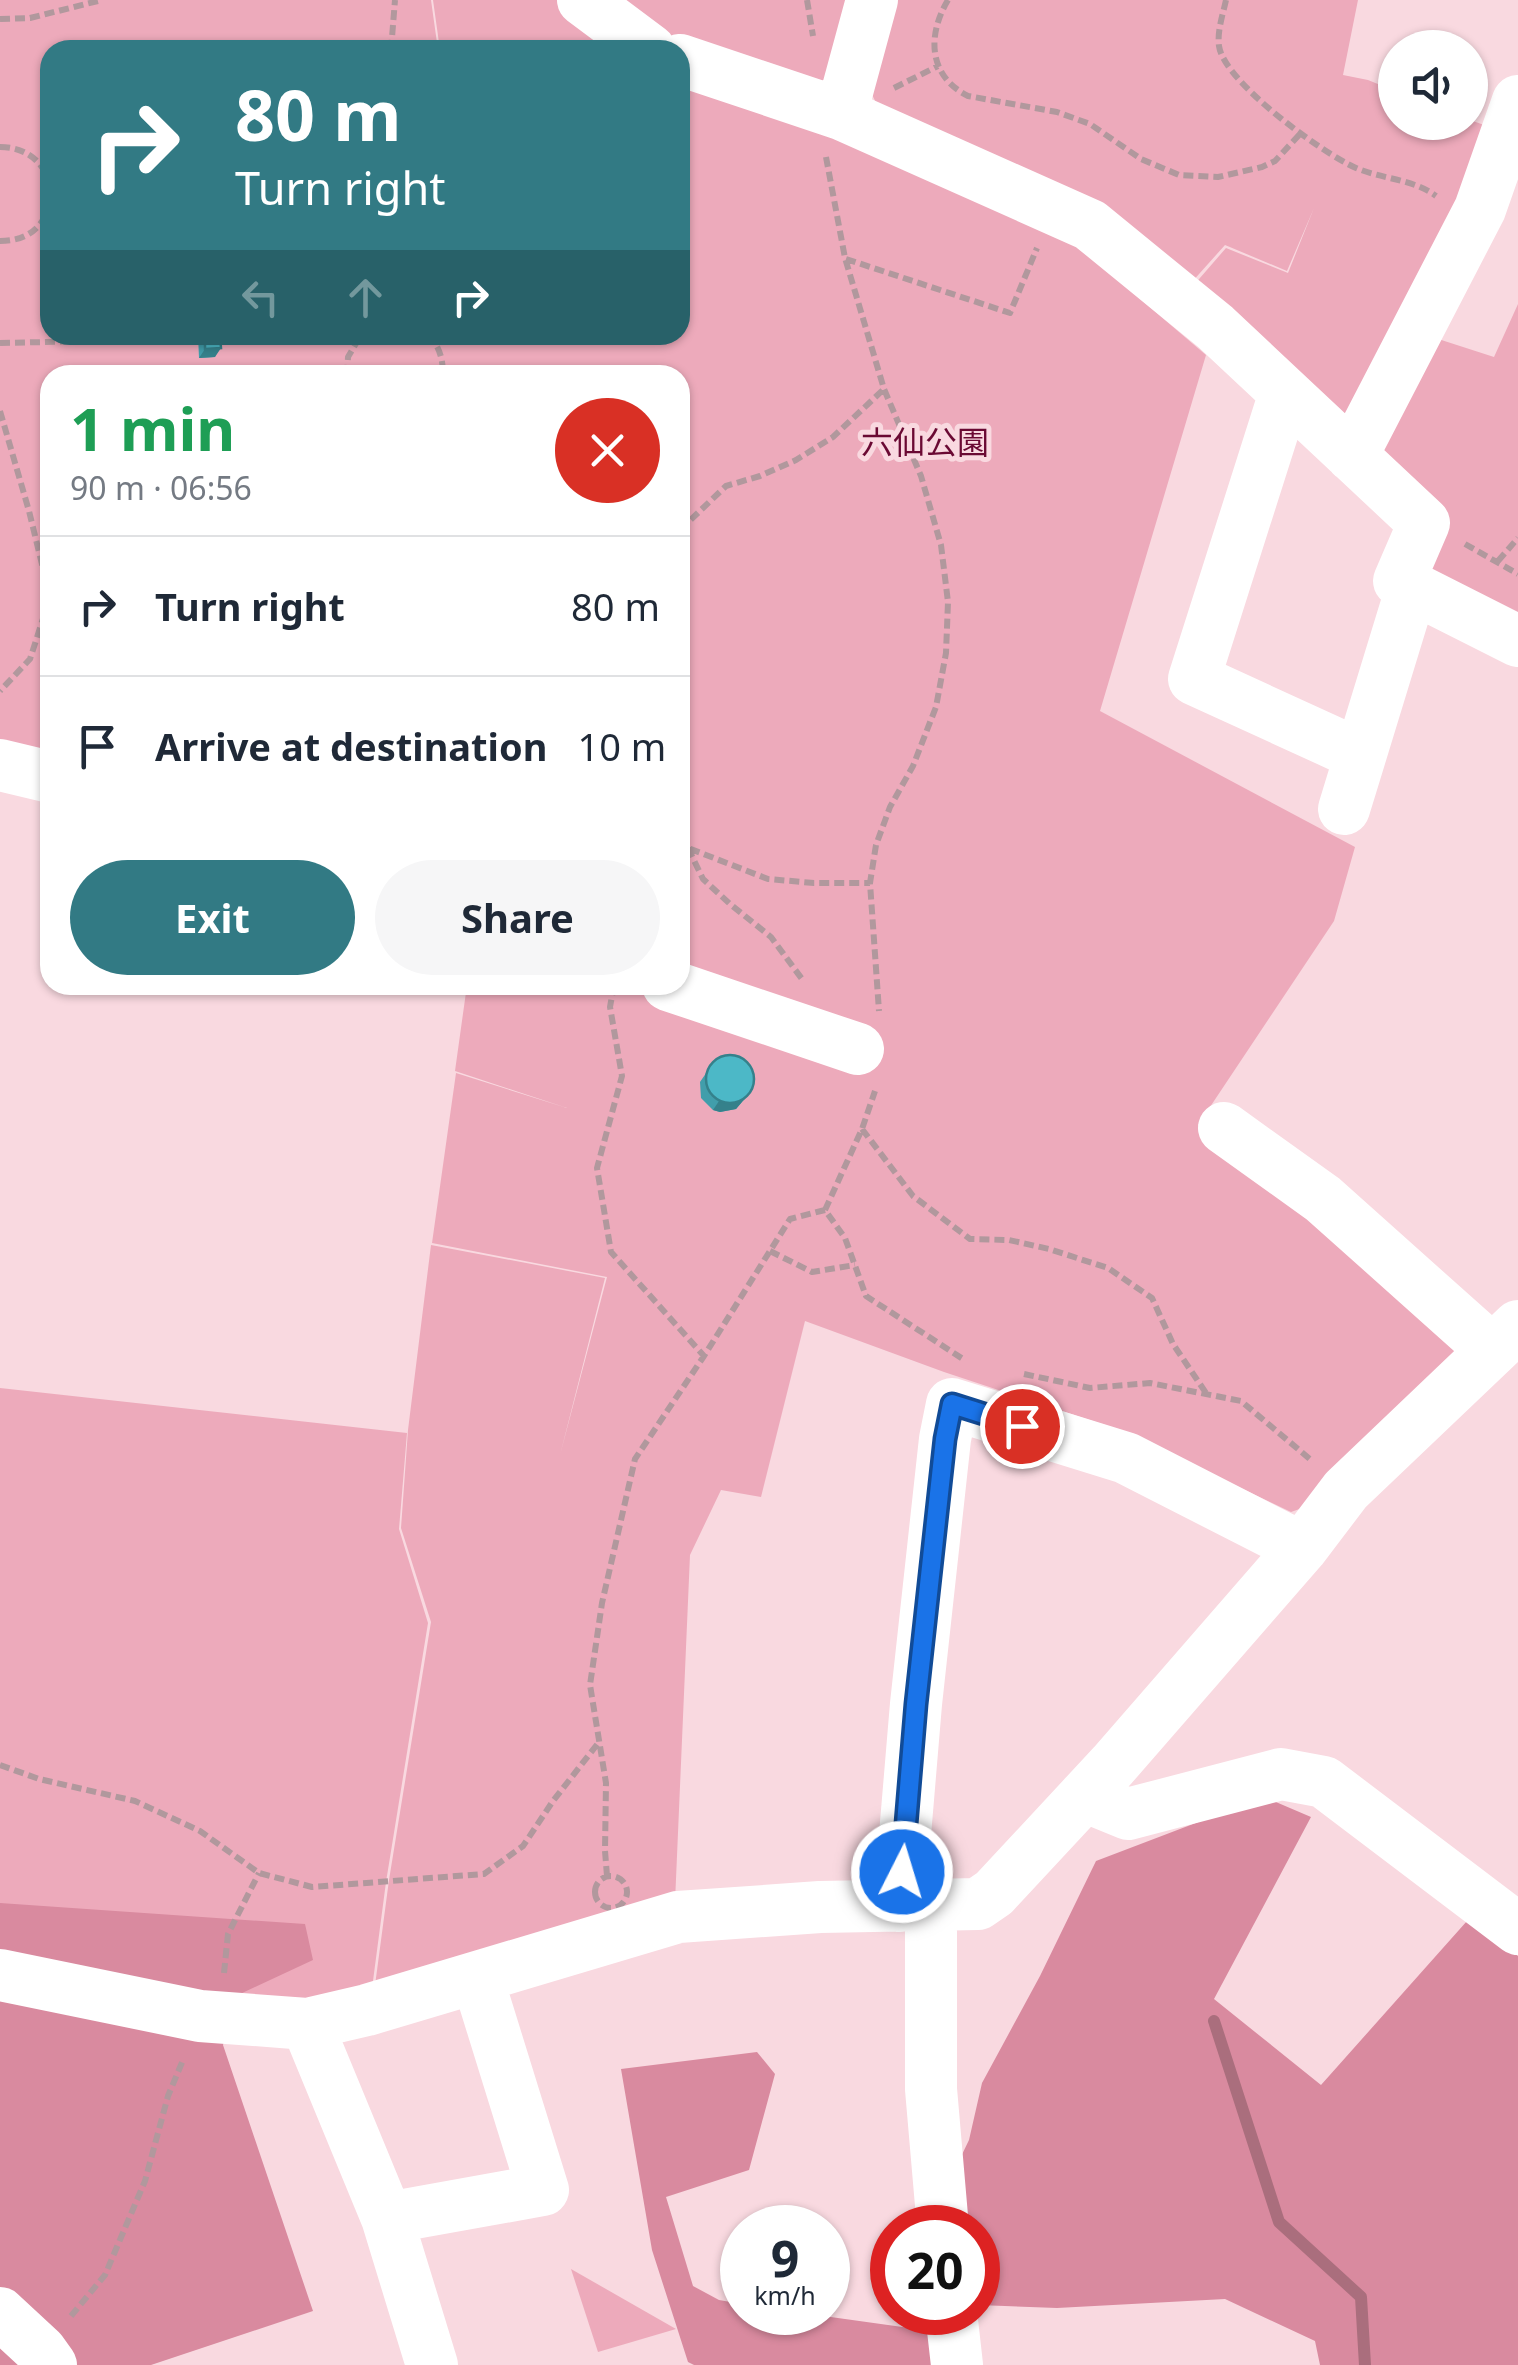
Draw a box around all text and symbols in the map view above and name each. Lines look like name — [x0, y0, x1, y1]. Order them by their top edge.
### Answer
map controls — [1378, 30, 1488, 140]
button: sound — [1378, 30, 1488, 140]
text: 80 m — [235, 66, 402, 162]
icon: right — [70, 80, 200, 210]
text: Turn right — [235, 157, 446, 218]
icon: left — [233, 270, 288, 325]
icon: ahead — [338, 270, 393, 325]
icon: right — [443, 270, 498, 325]
text: 1 min — [70, 387, 235, 469]
button: close — [555, 398, 660, 503]
park label: 六仙公園 — [861, 420, 989, 463]
text: 90 m · 06:56 — [70, 466, 252, 509]
icon: right — [70, 579, 125, 634]
text: Turn right — [155, 580, 345, 632]
text: 80 m — [571, 580, 660, 632]
icon: arrive — [70, 719, 125, 774]
text: Arrive at destination — [155, 720, 547, 772]
text: 10 m — [577, 720, 666, 772]
button: Exit — [70, 860, 355, 975]
button: Share — [375, 860, 660, 975]
pin — [980, 1384, 1065, 1469]
icon: arrive — [995, 1399, 1050, 1454]
position arrow — [850, 1820, 954, 1924]
speed limit sign: 20 — [870, 2205, 1000, 2335]
text: 9 — [771, 2224, 799, 2292]
text: km/h — [754, 2278, 816, 2312]

